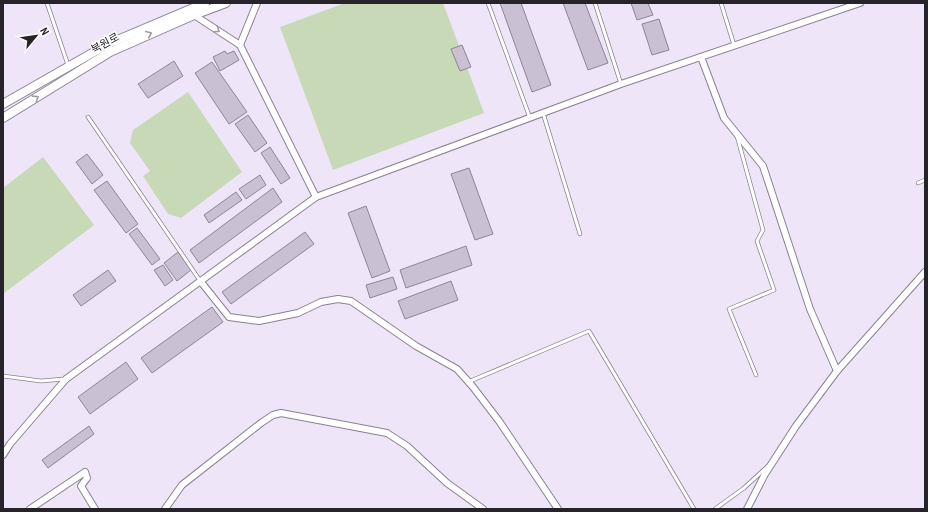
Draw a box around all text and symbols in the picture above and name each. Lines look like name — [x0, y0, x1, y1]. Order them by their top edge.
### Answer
north arrow — [16, 16, 56, 56]
text: N — [37, 25, 52, 37]
one-way arrow — [213, 25, 220, 33]
street label: 북원로 — [88, 30, 122, 56]
one-way arrow — [145, 30, 152, 38]
one-way arrow — [32, 95, 39, 102]

